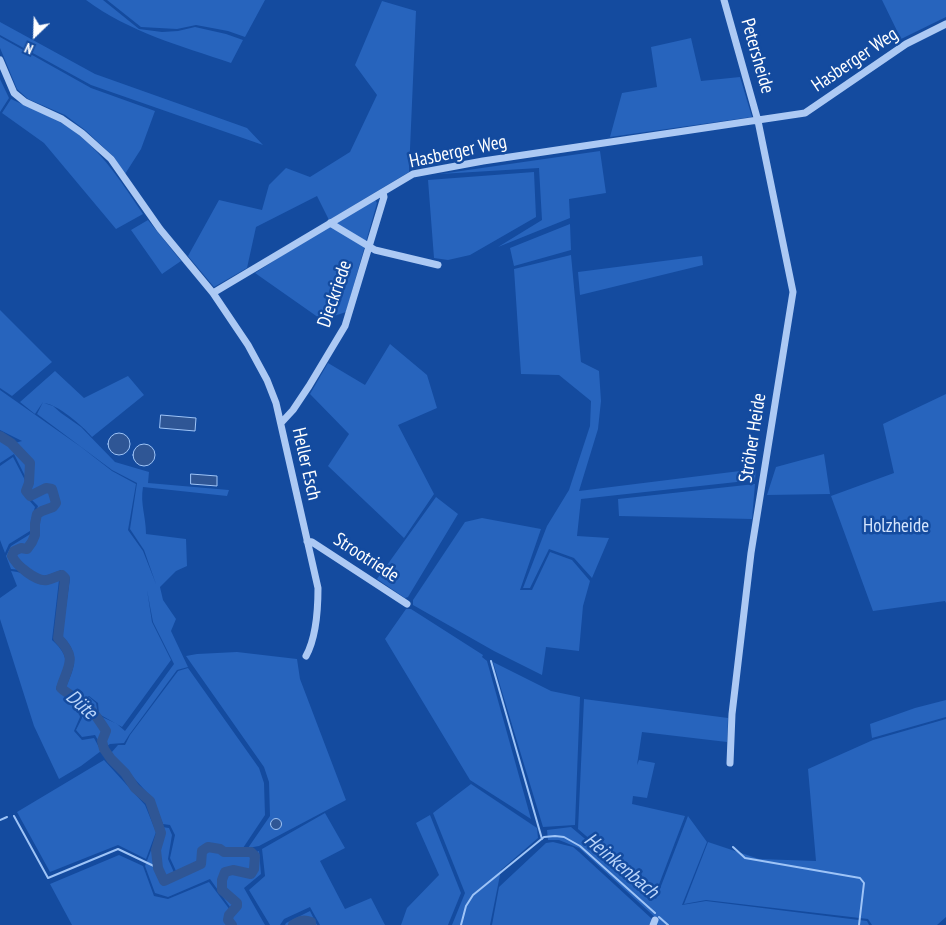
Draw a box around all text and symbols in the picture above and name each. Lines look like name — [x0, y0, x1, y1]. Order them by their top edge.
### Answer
north arrow — [10, 10, 60, 60]
street label: Petersheide — [735, 16, 779, 96]
street label: Hasberger Weg — [808, 23, 902, 97]
text: N — [22, 39, 36, 58]
street label: Hasberger Weg — [407, 131, 509, 173]
street label: Dieckriede — [313, 258, 357, 330]
street label: Ströher Heide — [735, 392, 771, 484]
street label: Heller Esch — [287, 426, 325, 502]
park label: Holzheide — [863, 516, 929, 538]
street label: Strootriede — [329, 528, 403, 588]
water label: Düte — [61, 685, 101, 725]
water label: Heinkenbach — [579, 828, 663, 904]

